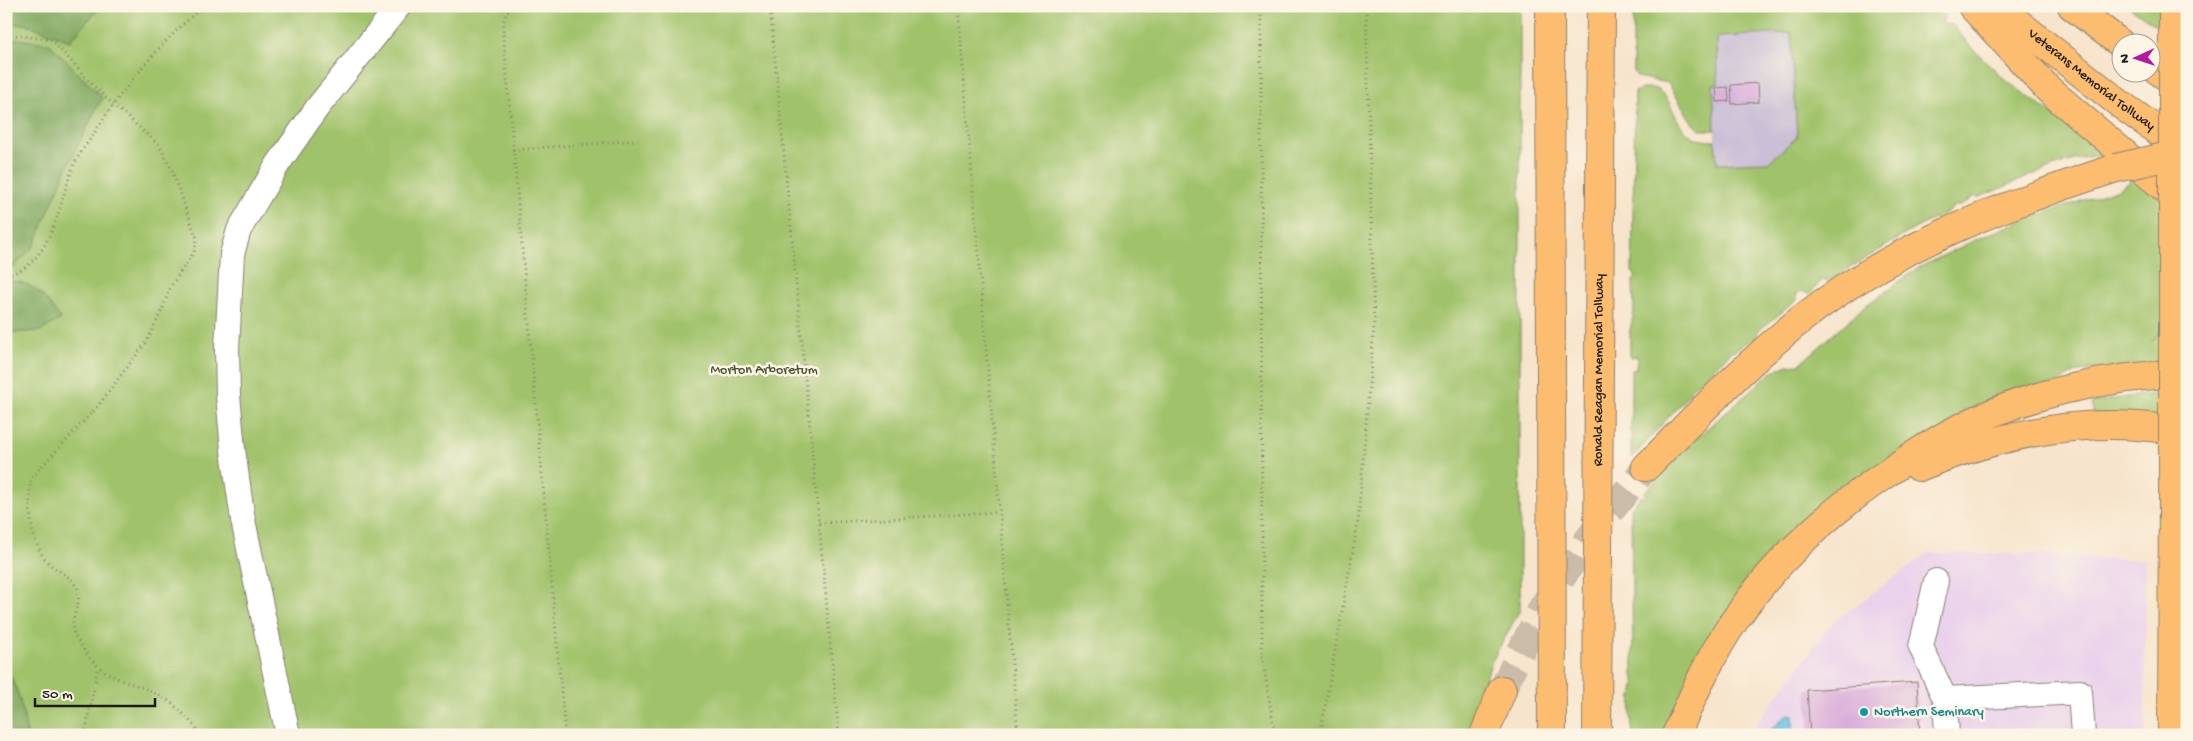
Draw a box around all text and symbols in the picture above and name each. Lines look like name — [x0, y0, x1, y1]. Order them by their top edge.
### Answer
street label: Veterans Memorial Tollway — [2024, 25, 2158, 135]
north arrow — [2110, 32, 2160, 82]
text: N — [2117, 54, 2134, 64]
street label: Ronald Reagan Memorial Tollway — [1590, 274, 1608, 466]
park label: Morton Arboretum — [710, 362, 818, 379]
scale bar — [35, 676, 155, 708]
text: 50 m — [42, 686, 73, 704]
place label: Northern Seminary — [1874, 704, 1984, 721]
marker: Northern Seminary — [1858, 706, 1870, 718]

